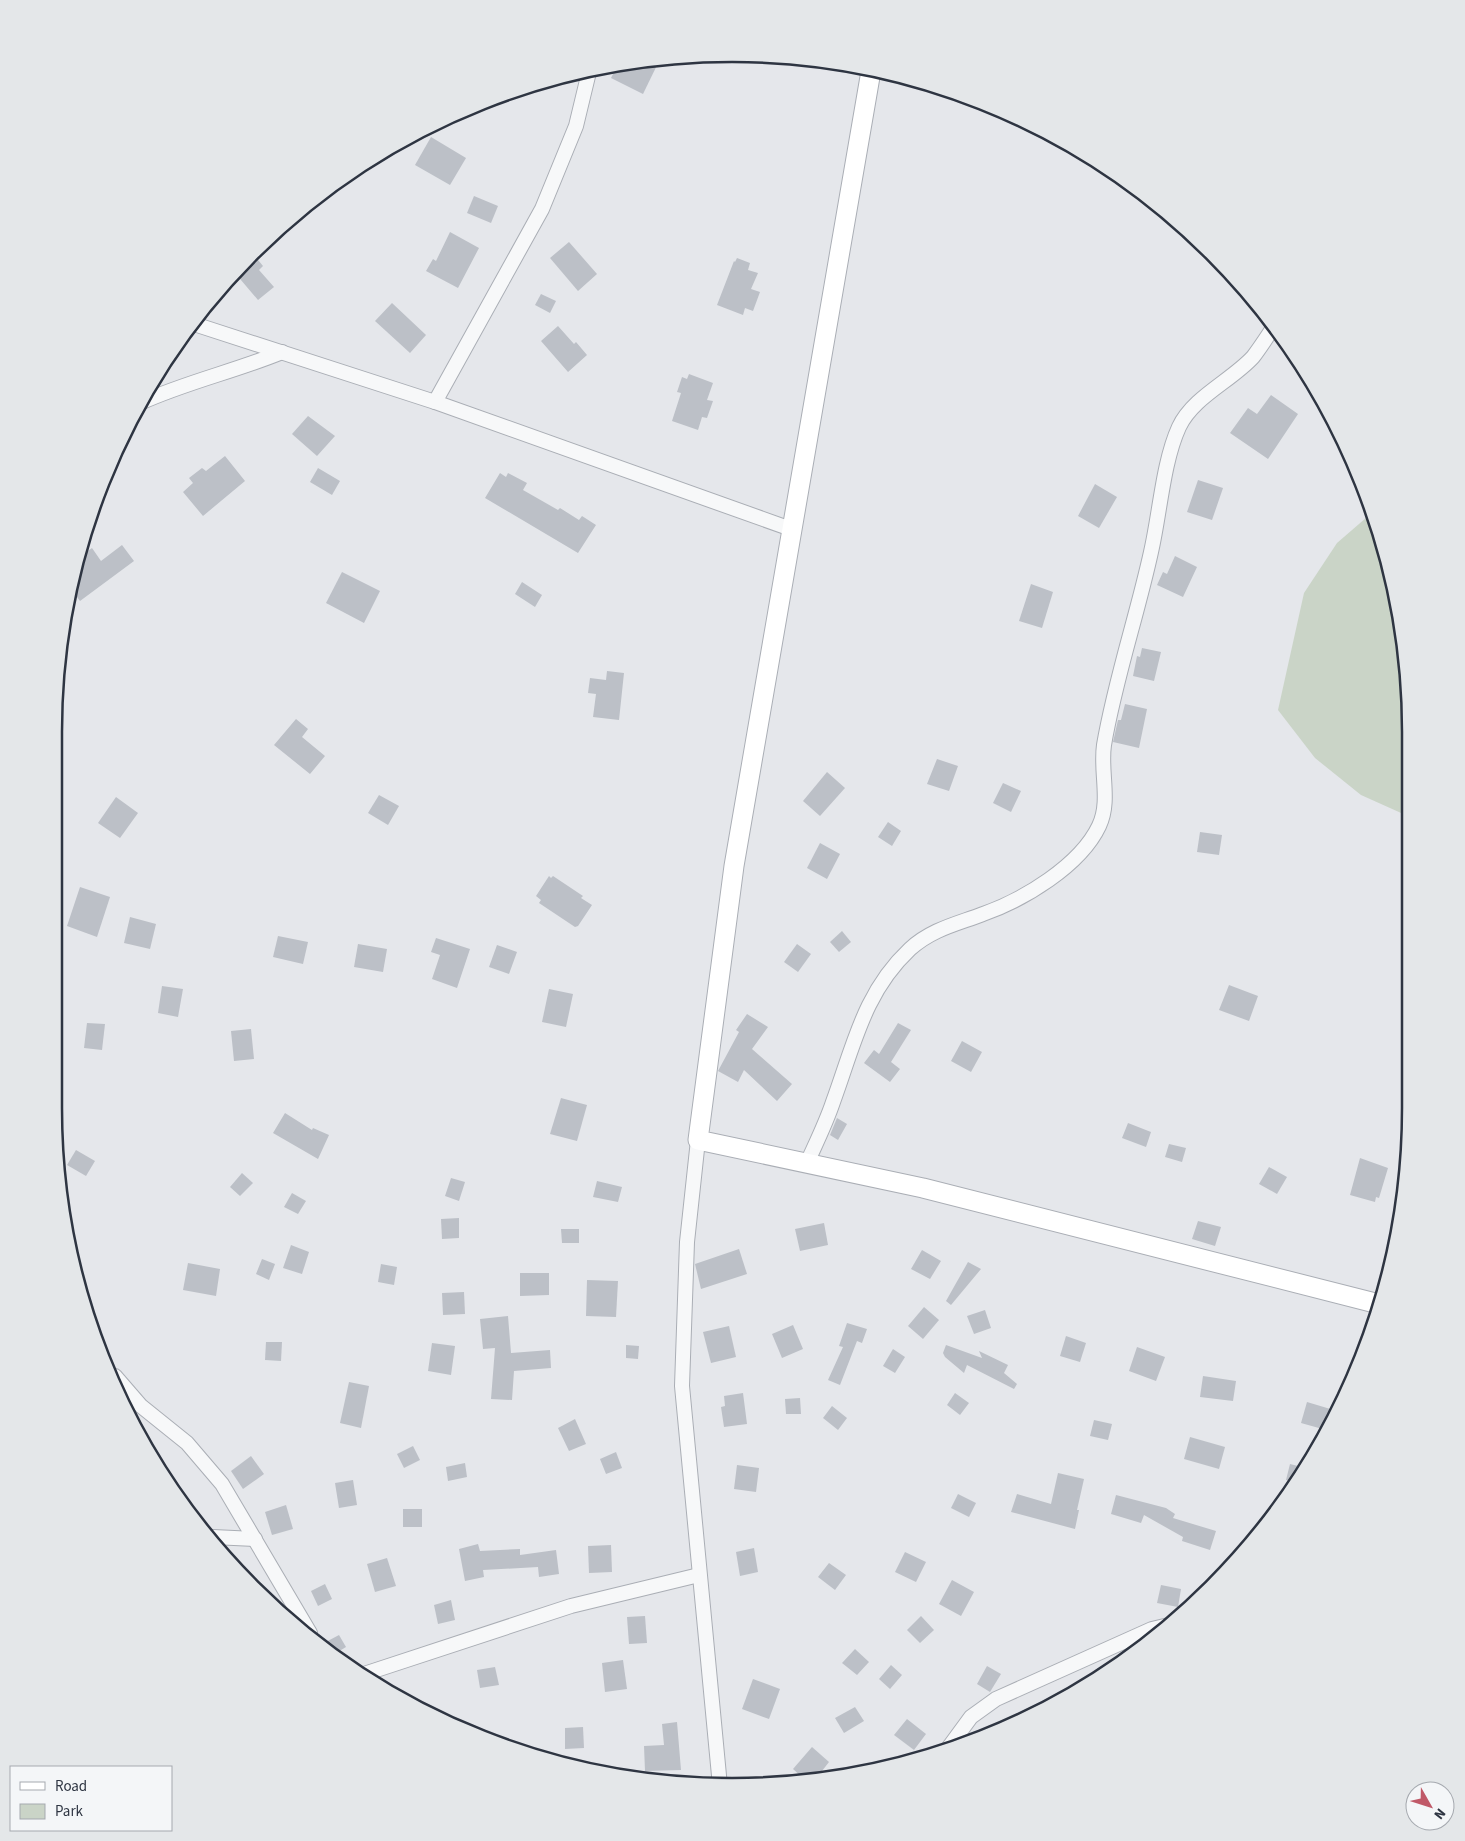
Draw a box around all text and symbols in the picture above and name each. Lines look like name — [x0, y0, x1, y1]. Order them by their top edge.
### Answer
legend — [10, 1766, 172, 1831]
text: Road — [55, 1776, 87, 1797]
north arrow — [1405, 1781, 1455, 1831]
text: Park — [55, 1801, 84, 1822]
text: N — [1429, 1804, 1450, 1823]

